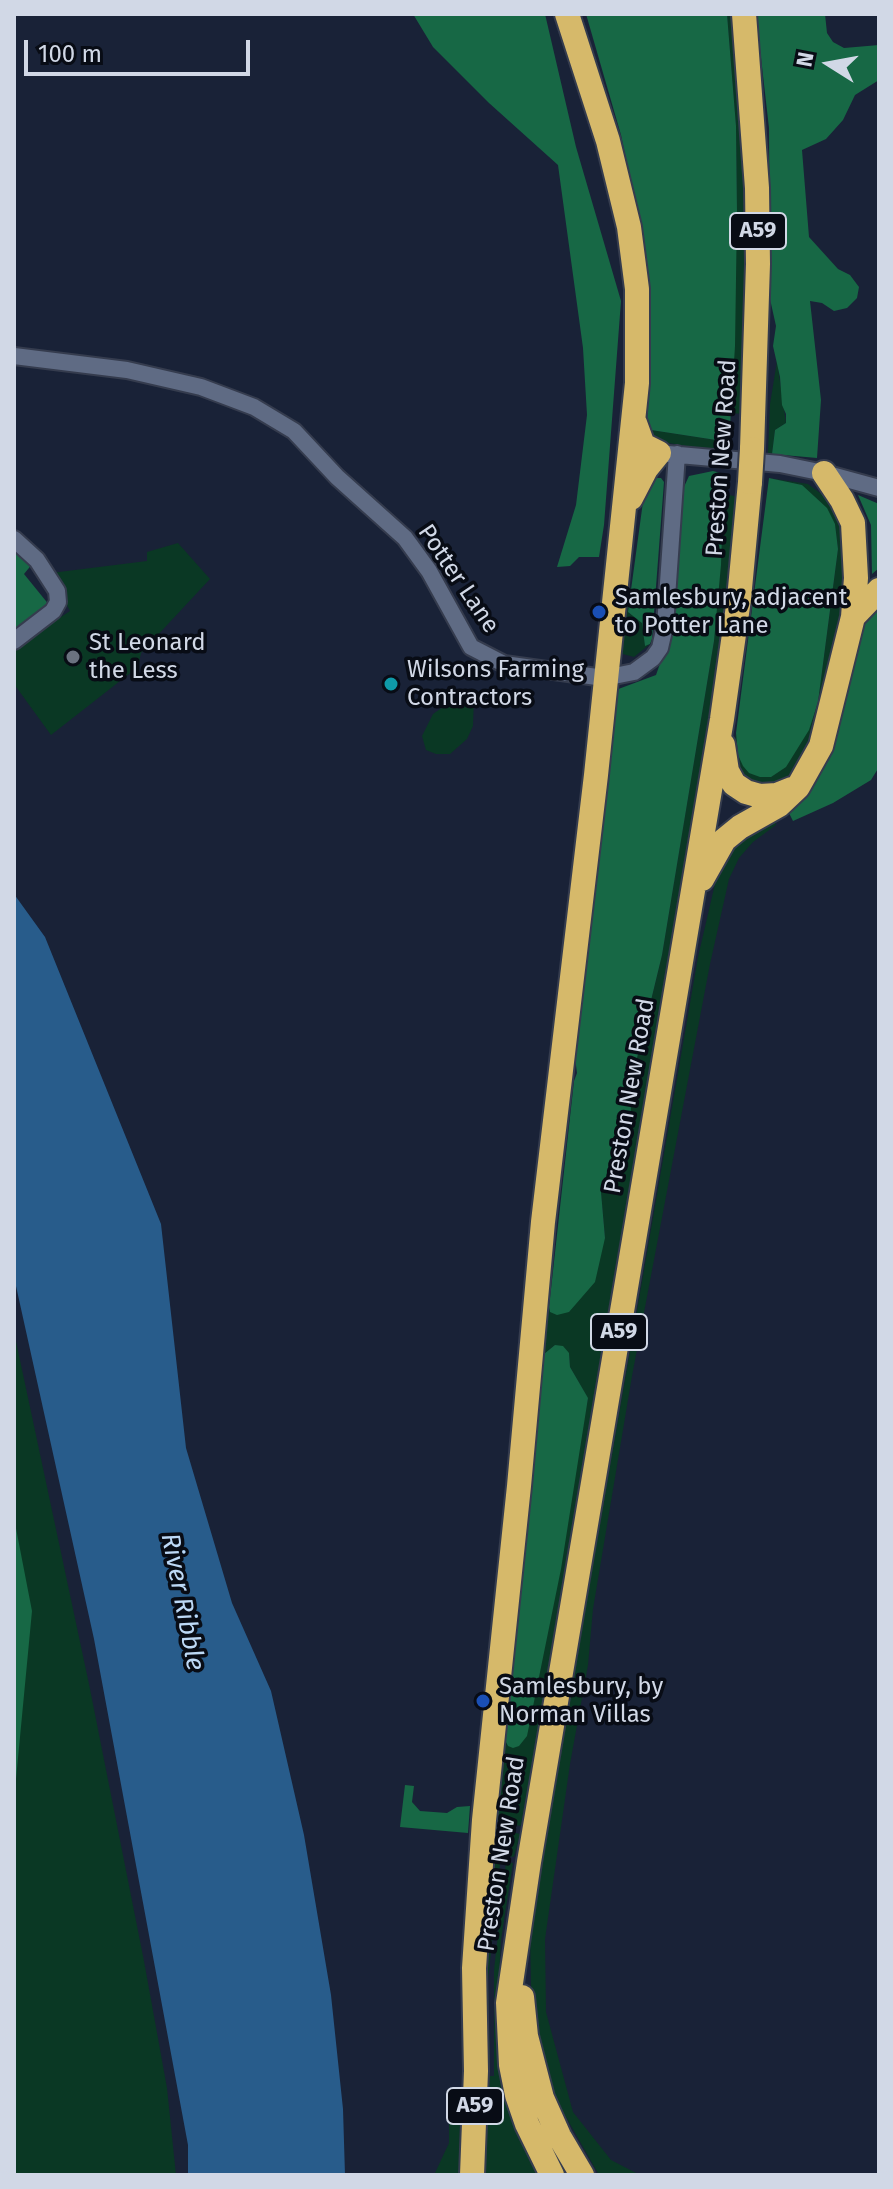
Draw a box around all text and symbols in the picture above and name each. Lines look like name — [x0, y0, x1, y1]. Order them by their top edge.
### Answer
scale bar — [28, 24, 254, 74]
north arrow — [789, 24, 869, 104]
text: 100 m — [38, 40, 102, 68]
text: N — [790, 50, 820, 69]
road number: A59 — [730, 213, 786, 249]
street label: Preston New Road — [701, 359, 743, 557]
street label: Potter Lane — [411, 519, 505, 639]
place label: Samlesbury, adjacent to Potter Lane — [615, 584, 847, 640]
marker: Samlesbury, adjacent to Potter Lane — [590, 603, 608, 621]
place label: St Leonard the Less — [89, 629, 206, 685]
marker: St Leonard the Less — [64, 648, 82, 666]
place label: Wilsons Farming Contractors — [407, 656, 584, 712]
marker: Wilsons Farming Contractors — [382, 675, 400, 693]
street label: Preston New Road — [599, 996, 661, 1196]
road number: A59 — [591, 1314, 647, 1350]
water label: River Ribble — [153, 1531, 211, 1673]
place label: Samlesbury, by Norman Villas — [499, 1673, 663, 1729]
marker: Samlesbury, by Norman Villas — [474, 1692, 492, 1710]
street label: Preston New Road — [472, 1754, 532, 1954]
road number: A59 — [447, 2088, 503, 2124]

